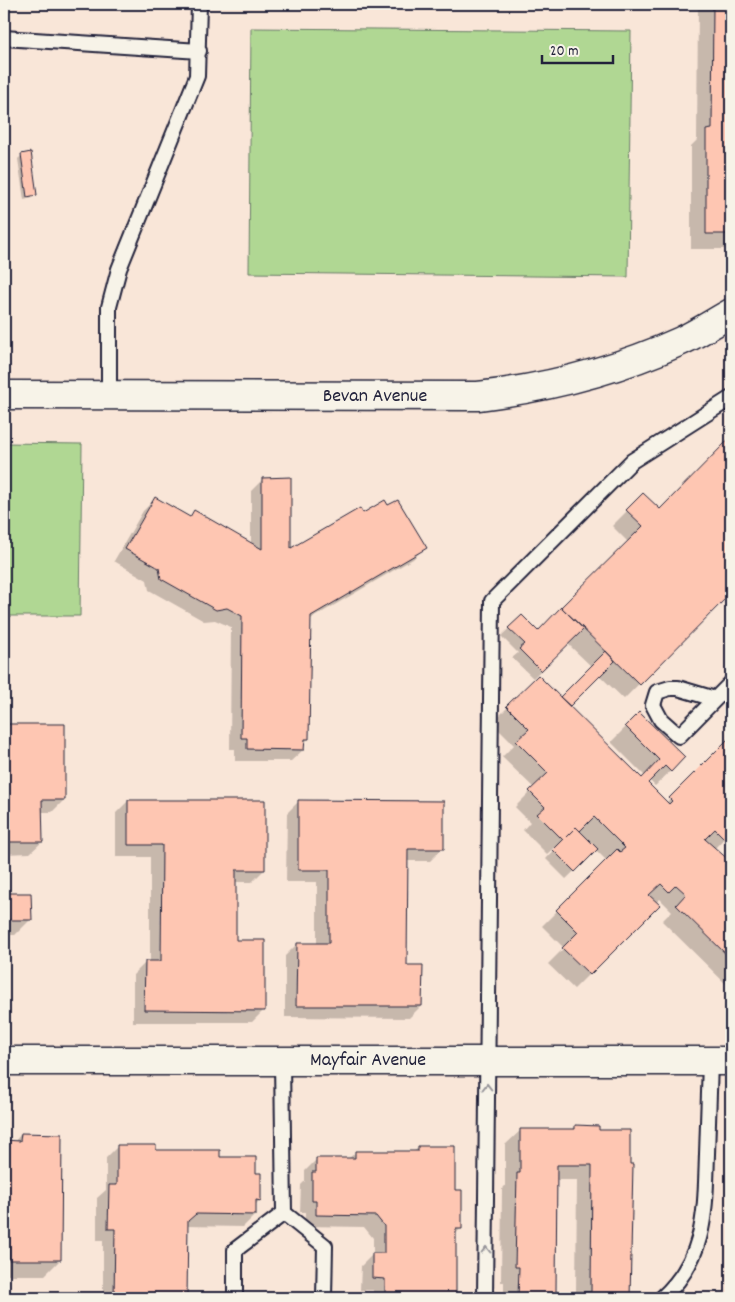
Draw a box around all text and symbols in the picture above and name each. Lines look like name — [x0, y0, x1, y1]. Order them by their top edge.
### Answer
scale bar — [542, 32, 614, 64]
text: 20 m — [550, 41, 578, 63]
street label: Bevan Avenue — [323, 383, 427, 411]
street label: Mayfair Avenue — [310, 1047, 426, 1075]
one-way arrow — [482, 1083, 492, 1090]
one-way arrow — [481, 1245, 491, 1253]

